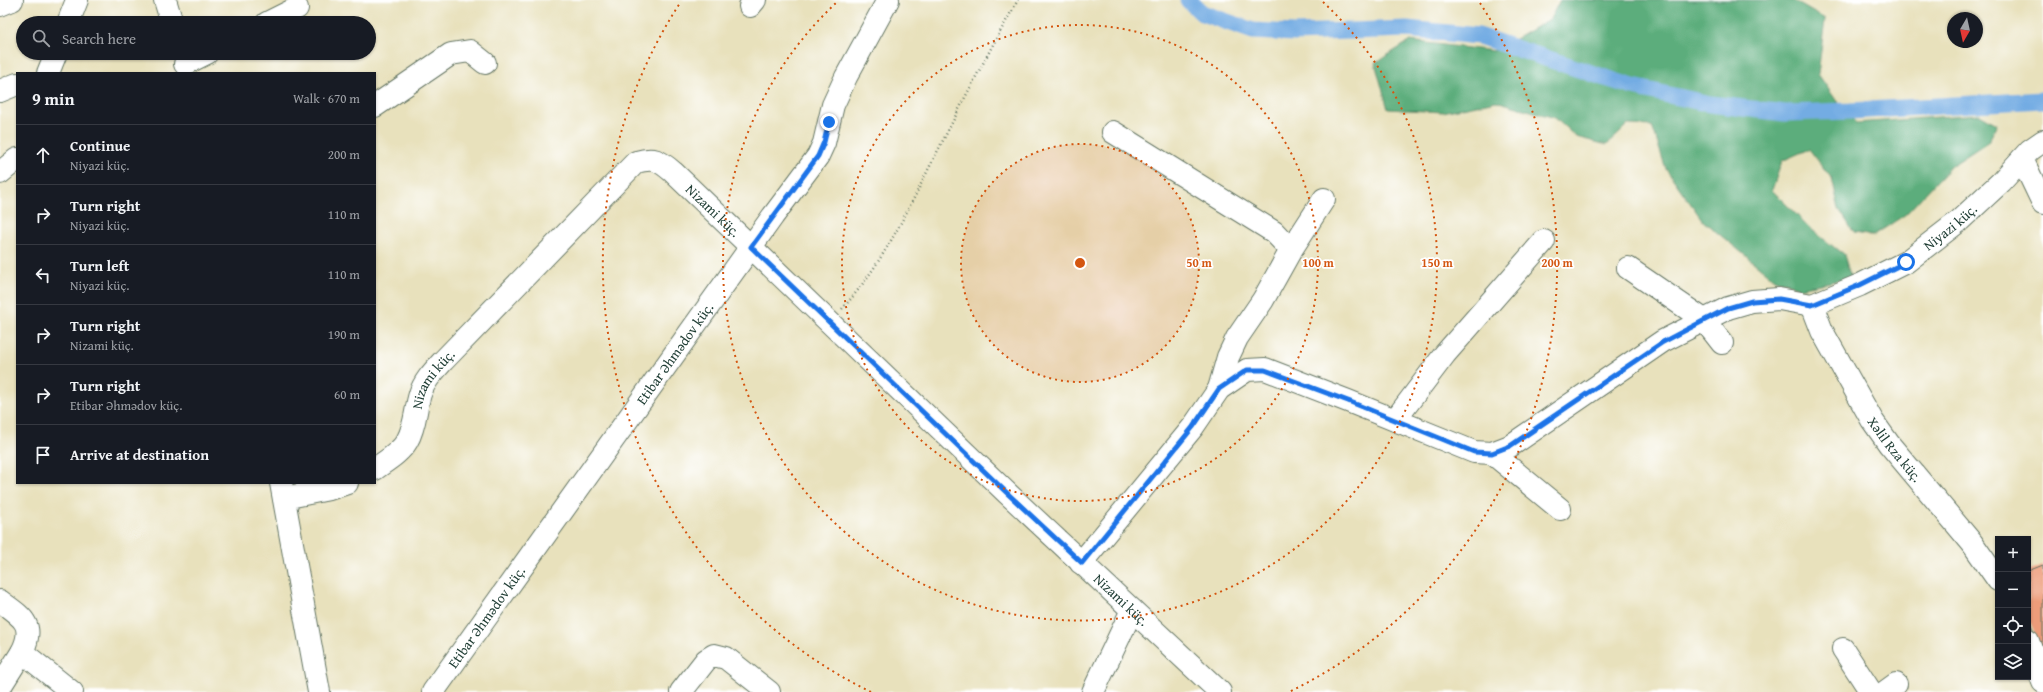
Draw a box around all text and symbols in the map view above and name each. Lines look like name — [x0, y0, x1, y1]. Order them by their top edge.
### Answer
north arrow — [1947, 12, 1983, 48]
search box — [16, 16, 376, 60]
icon: search — [30, 27, 52, 49]
text: Search here — [62, 28, 136, 49]
text: 9 min — [32, 86, 74, 111]
text: Walk · 670 m — [293, 89, 360, 108]
route end — [820, 113, 838, 131]
text: Continue — [70, 135, 131, 156]
icon: ahead — [32, 144, 54, 166]
text: 200 m — [328, 145, 360, 164]
text: Niyazi küç. — [70, 156, 129, 175]
street label: Nizami küç. — [681, 180, 745, 241]
text: Turn right — [70, 195, 141, 216]
street label: Niyazi küç. — [1919, 199, 1981, 255]
icon: right — [32, 204, 54, 226]
text: 110 m — [328, 205, 360, 224]
text: Niyazi küç. — [70, 216, 129, 235]
route start — [1897, 253, 1915, 271]
text: 50 m — [1186, 254, 1212, 271]
text: 100 m — [1302, 254, 1335, 271]
text: 150 m — [1421, 254, 1454, 271]
text: 200 m — [1541, 254, 1574, 271]
text: Turn left — [70, 255, 129, 276]
centre of rings — [1073, 256, 1087, 270]
icon: left — [32, 264, 54, 286]
text: 110 m — [328, 265, 360, 284]
text: Niyazi küç. — [70, 276, 129, 295]
street label: Etibar Əhmədov küç. — [631, 298, 718, 409]
text: Turn right — [70, 315, 141, 336]
icon: right — [32, 324, 54, 346]
text: 190 m — [328, 325, 360, 344]
text: Nizami küç. — [70, 336, 134, 355]
street label: Nizami küç. — [407, 345, 459, 411]
text: Turn right — [70, 375, 141, 396]
icon: right — [32, 384, 54, 406]
text: 60 m — [334, 385, 360, 404]
text: Etibar Əhmədov küç. — [70, 396, 182, 415]
street label: Xəlil Rza küç. — [1863, 413, 1927, 486]
icon: arrive — [32, 444, 54, 466]
text: Arrive at destination — [70, 444, 209, 465]
map controls — [1995, 536, 2031, 680]
button: + — [1995, 536, 2031, 572]
street label: Etibar Əhmədov küç. — [443, 562, 530, 672]
street label: Nizami küç. — [1089, 569, 1153, 630]
button: − — [1995, 572, 2031, 608]
button: locate — [1995, 608, 2031, 644]
button: layers — [1995, 644, 2031, 680]

